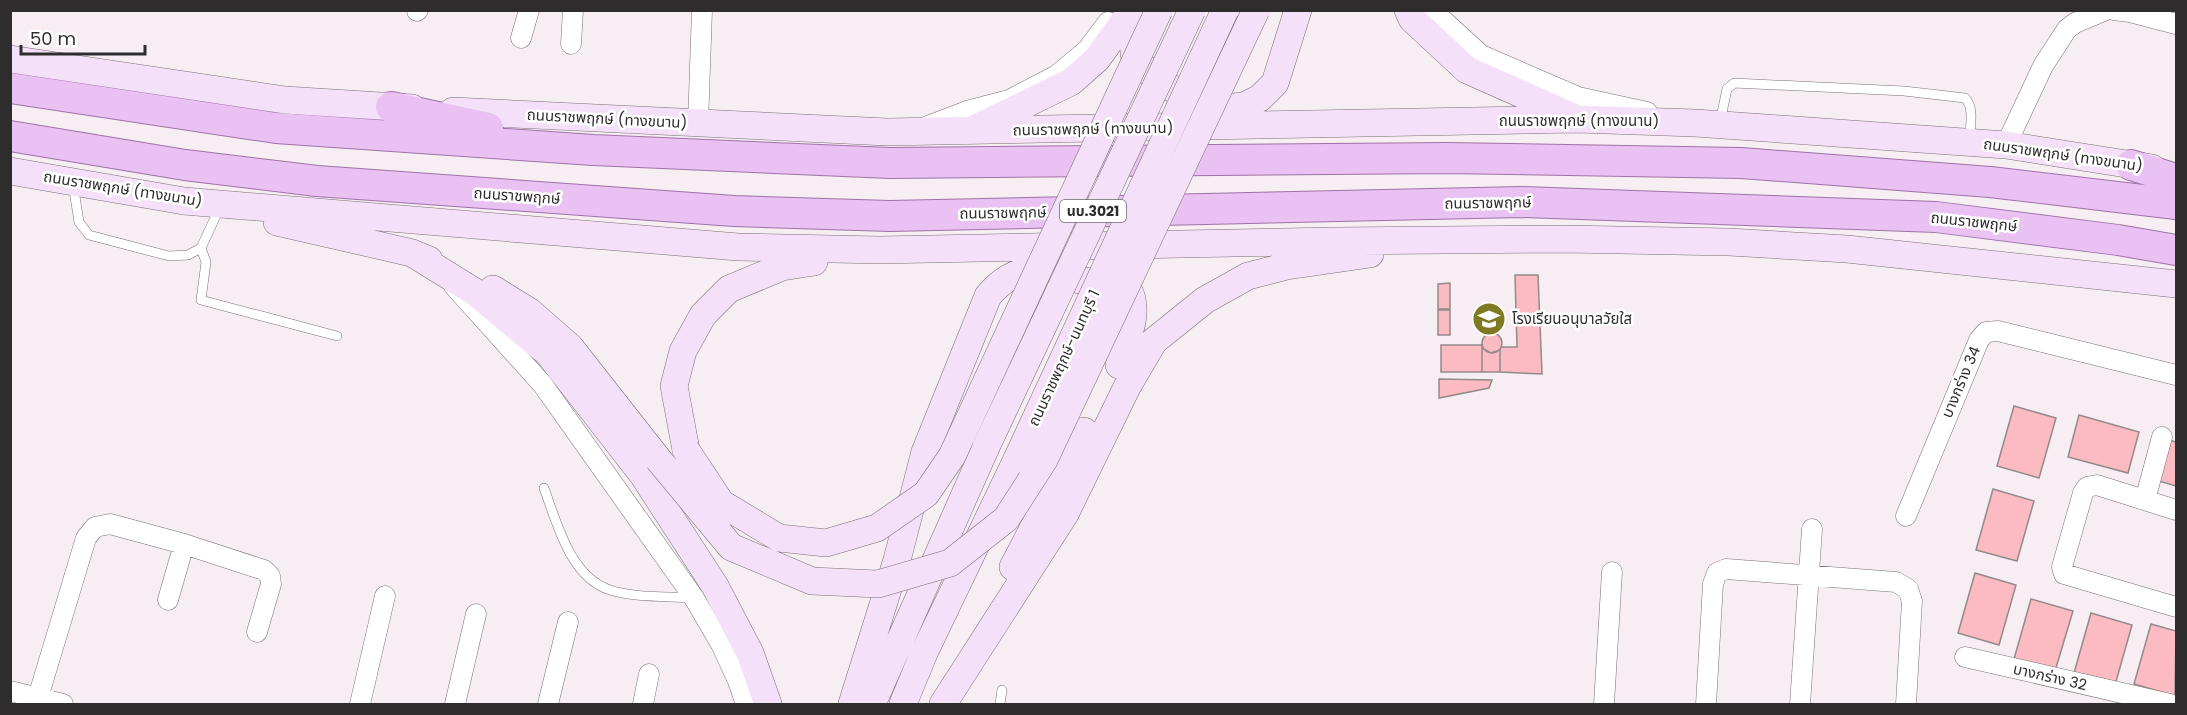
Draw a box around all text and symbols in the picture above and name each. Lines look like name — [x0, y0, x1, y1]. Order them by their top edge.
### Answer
scale bar — [21, 18, 146, 56]
text: 50 m — [30, 26, 76, 51]
street label: ถนนราชพฤกษ์ (ทางขนาน) — [526, 104, 688, 133]
street label: ถนนราชพฤกษ์ (ทางขนาน) — [1499, 110, 1659, 131]
street label: ถนนราชพฤกษ์ (ทางขนาน) — [1012, 117, 1174, 140]
street label: ถนนราชพฤกษ์ (ทางขนาน) — [1982, 133, 2144, 176]
street label: ถนนราชพฤกษ์ (ทางขนาน) — [42, 166, 204, 211]
street label: ถนนราชพฤกษ์ — [473, 182, 562, 209]
street label: ถนนราชพฤกษ์ — [1444, 191, 1532, 214]
road number: นบ.3021 — [1060, 200, 1126, 222]
street label: ถนนราชพฤกษ์ — [959, 201, 1047, 224]
street label: ถนนราชพฤกษ์ — [1930, 207, 2019, 237]
street label: ถนนราชพฤกษ์-นนทบุรี 1 — [1023, 286, 1104, 429]
school or university icon: โรงเรียนอนุบาลวัยใส — [1471, 301, 1507, 337]
place label: โรงเรียนอนุบาลวัยใส — [1512, 308, 1633, 329]
street label: บางกร่าง 34 — [1936, 343, 1985, 421]
street label: บางกร่าง 32 — [2011, 658, 2089, 695]

